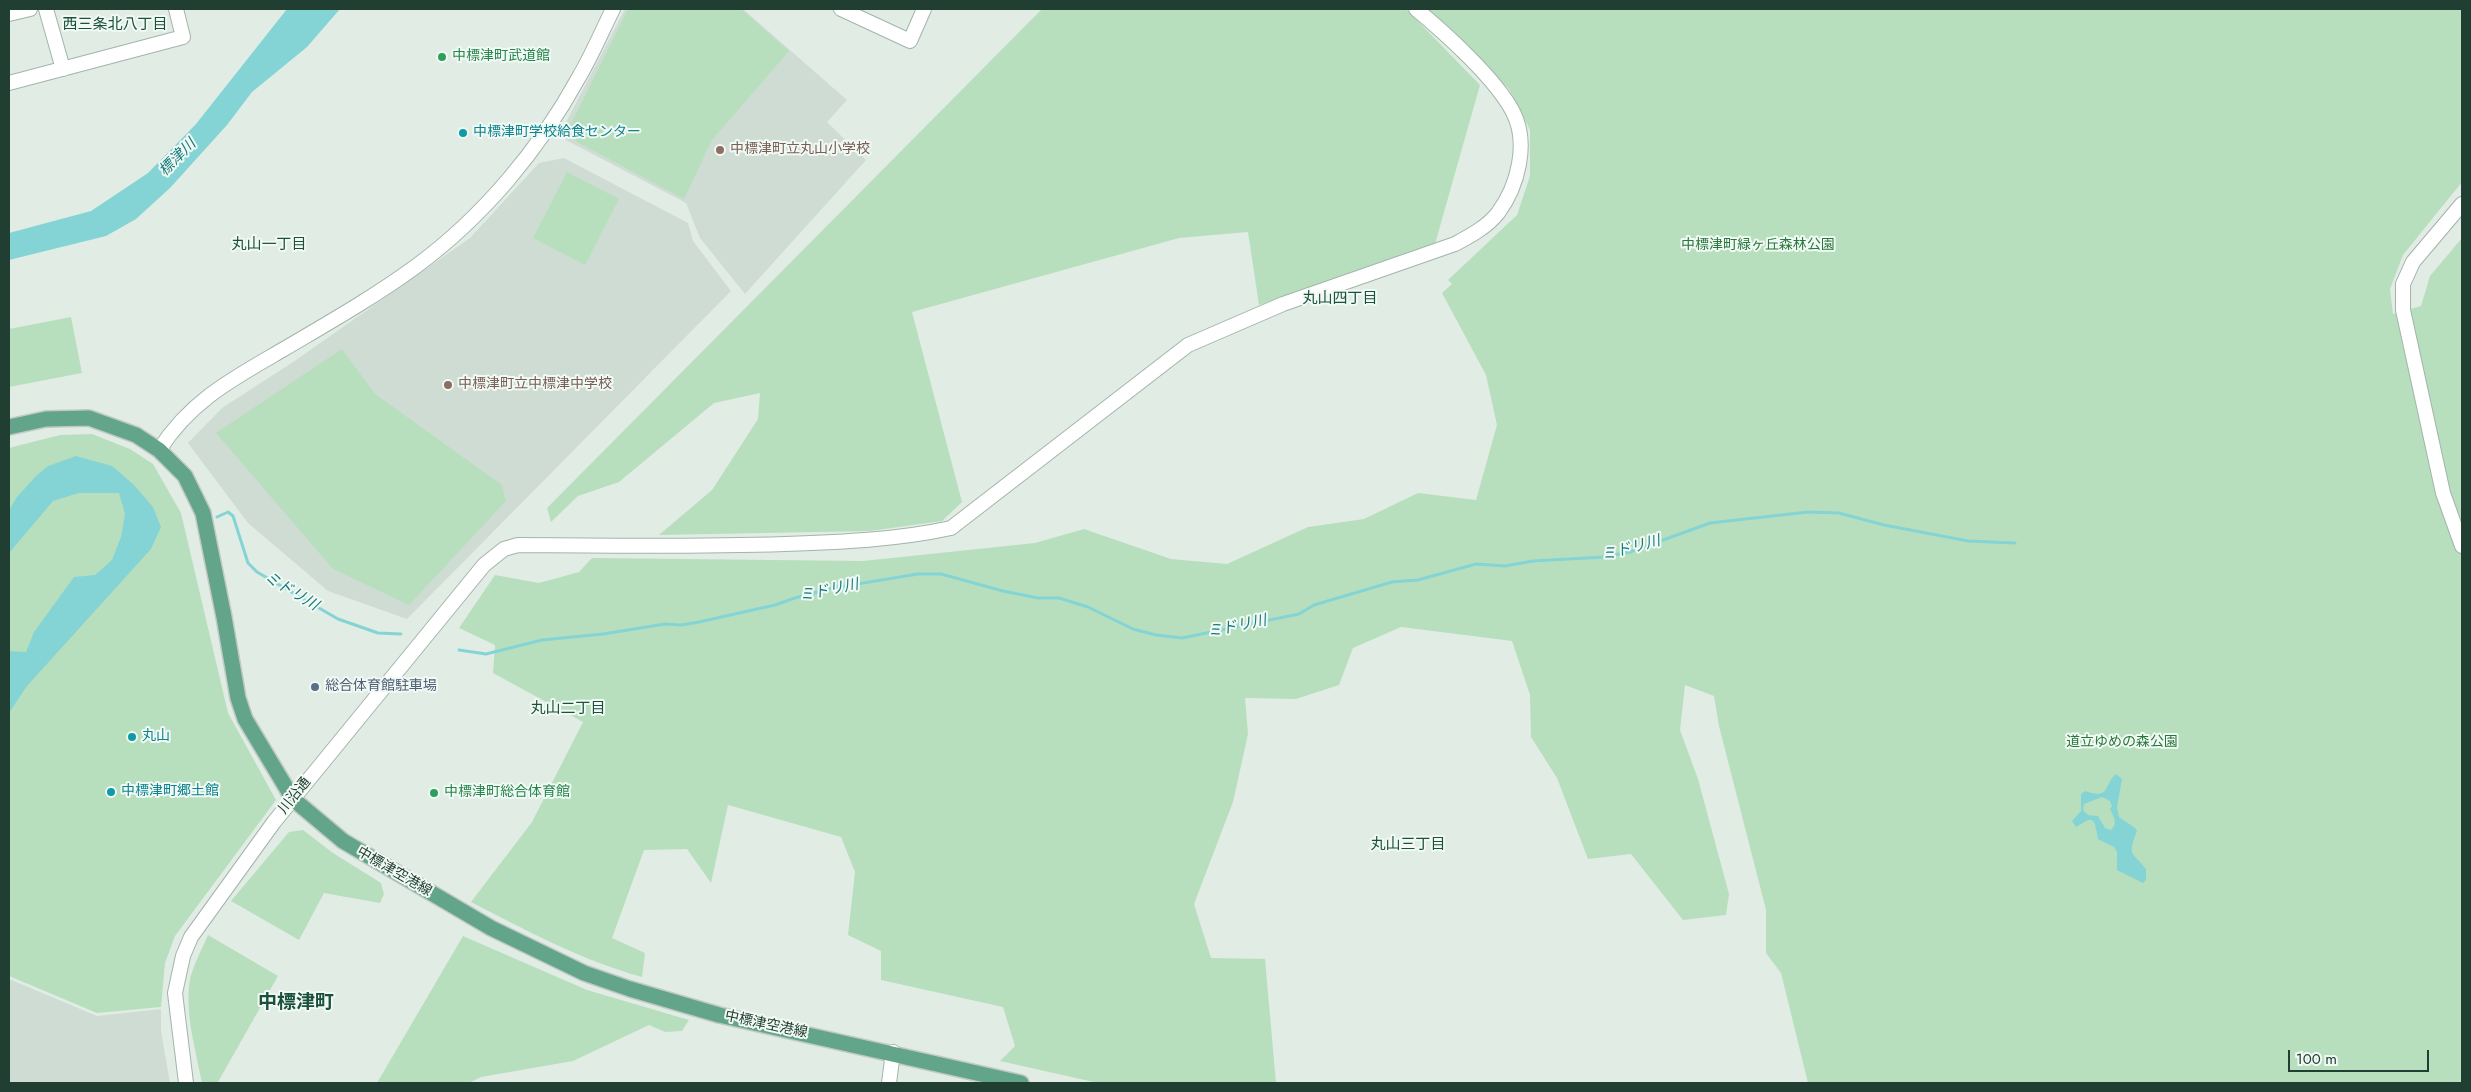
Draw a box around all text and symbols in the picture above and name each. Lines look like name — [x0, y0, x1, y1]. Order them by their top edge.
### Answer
district label: 西三条北八丁目 — [63, 16, 167, 34]
place label: 中標津町武道館 — [452, 49, 550, 65]
marker: 中標津町武道館 — [436, 51, 448, 63]
place label: 中標津町学校給食センター — [473, 125, 641, 141]
marker: 中標津町学校給食センター — [457, 127, 469, 139]
water label: 標津川 — [156, 136, 200, 180]
place label: 中標津町立丸山小学校 — [730, 142, 870, 158]
marker: 中標津町立丸山小学校 — [714, 144, 726, 156]
district label: 丸山一丁目 — [232, 236, 306, 254]
park label: 中標津町緑ヶ丘森林公園 — [1681, 238, 1835, 254]
district label: 丸山四丁目 — [1303, 290, 1377, 308]
place label: 中標津町立中標津中学校 — [458, 377, 612, 393]
marker: 中標津町立中標津中学校 — [442, 379, 454, 391]
water label: ミドリ川 — [1600, 533, 1662, 565]
water label: ミドリ川 — [261, 569, 321, 615]
water label: ミドリ川 — [798, 576, 860, 606]
water label: ミドリ川 — [1206, 612, 1268, 642]
place label: 総合体育館駐車場 — [325, 679, 437, 695]
marker: 総合体育館駐車場 — [309, 681, 321, 693]
district label: 丸山二丁目 — [531, 700, 605, 718]
place label: 丸山 — [142, 729, 170, 745]
marker: 丸山 — [126, 731, 138, 743]
park label: 道立ゆめの森公園 — [2066, 735, 2178, 751]
street label: 川沿通 — [275, 774, 315, 818]
place label: 中標津町郷土館 — [121, 784, 219, 800]
place label: 中標津町総合体育館 — [444, 785, 570, 801]
marker: 中標津町郷土館 — [105, 786, 117, 798]
marker: 中標津町総合体育館 — [428, 787, 440, 799]
district label: 丸山三丁目 — [1371, 836, 1445, 854]
street label: 中標津空港線 — [353, 844, 435, 900]
district label: 中標津町 — [258, 992, 334, 1014]
street label: 中標津空港線 — [723, 1008, 809, 1042]
scale bar — [2291, 1040, 2432, 1072]
text: 100 m — [2296, 1048, 2337, 1070]

